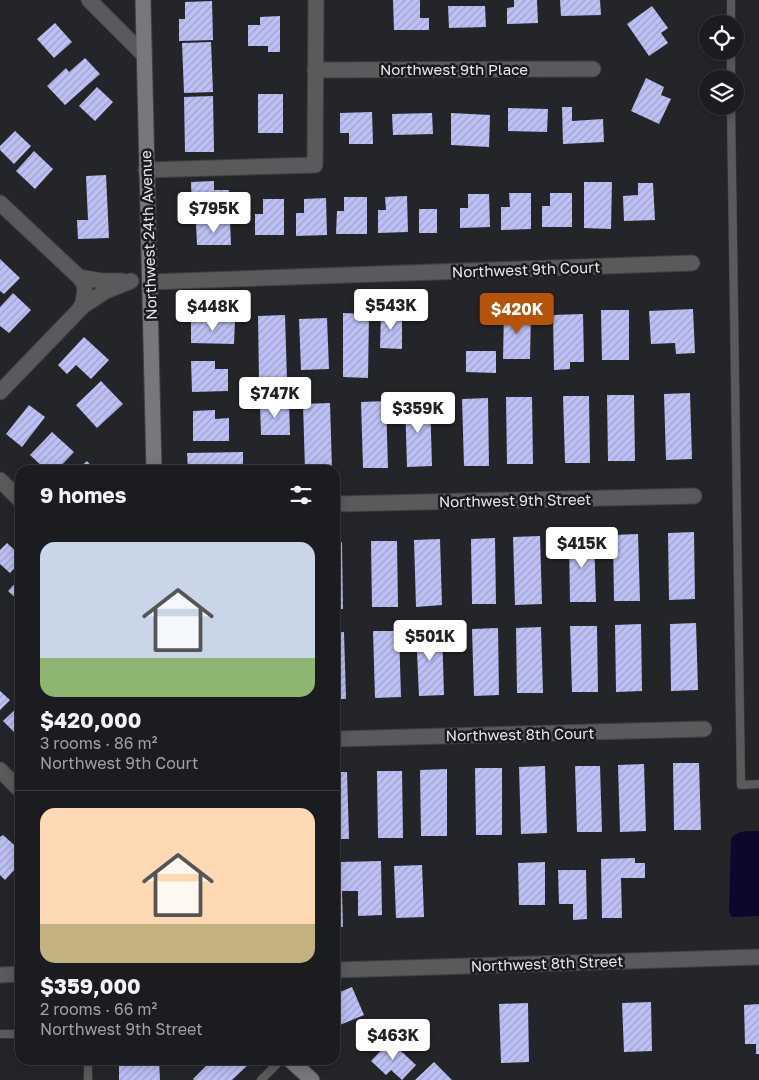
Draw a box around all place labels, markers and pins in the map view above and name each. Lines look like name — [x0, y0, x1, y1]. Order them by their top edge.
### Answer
pin: $795K — [179, 192, 249, 234]
pin: $543K — [356, 288, 426, 331]
pin: $448K — [178, 290, 248, 332]
pin: $420K — [482, 292, 552, 335]
pin: $747K — [240, 376, 310, 419]
pin: $359K — [383, 392, 453, 434]
pin: $415K — [547, 526, 617, 569]
pin: $501K — [395, 620, 465, 662]
pin: $463K — [358, 1018, 428, 1061]

